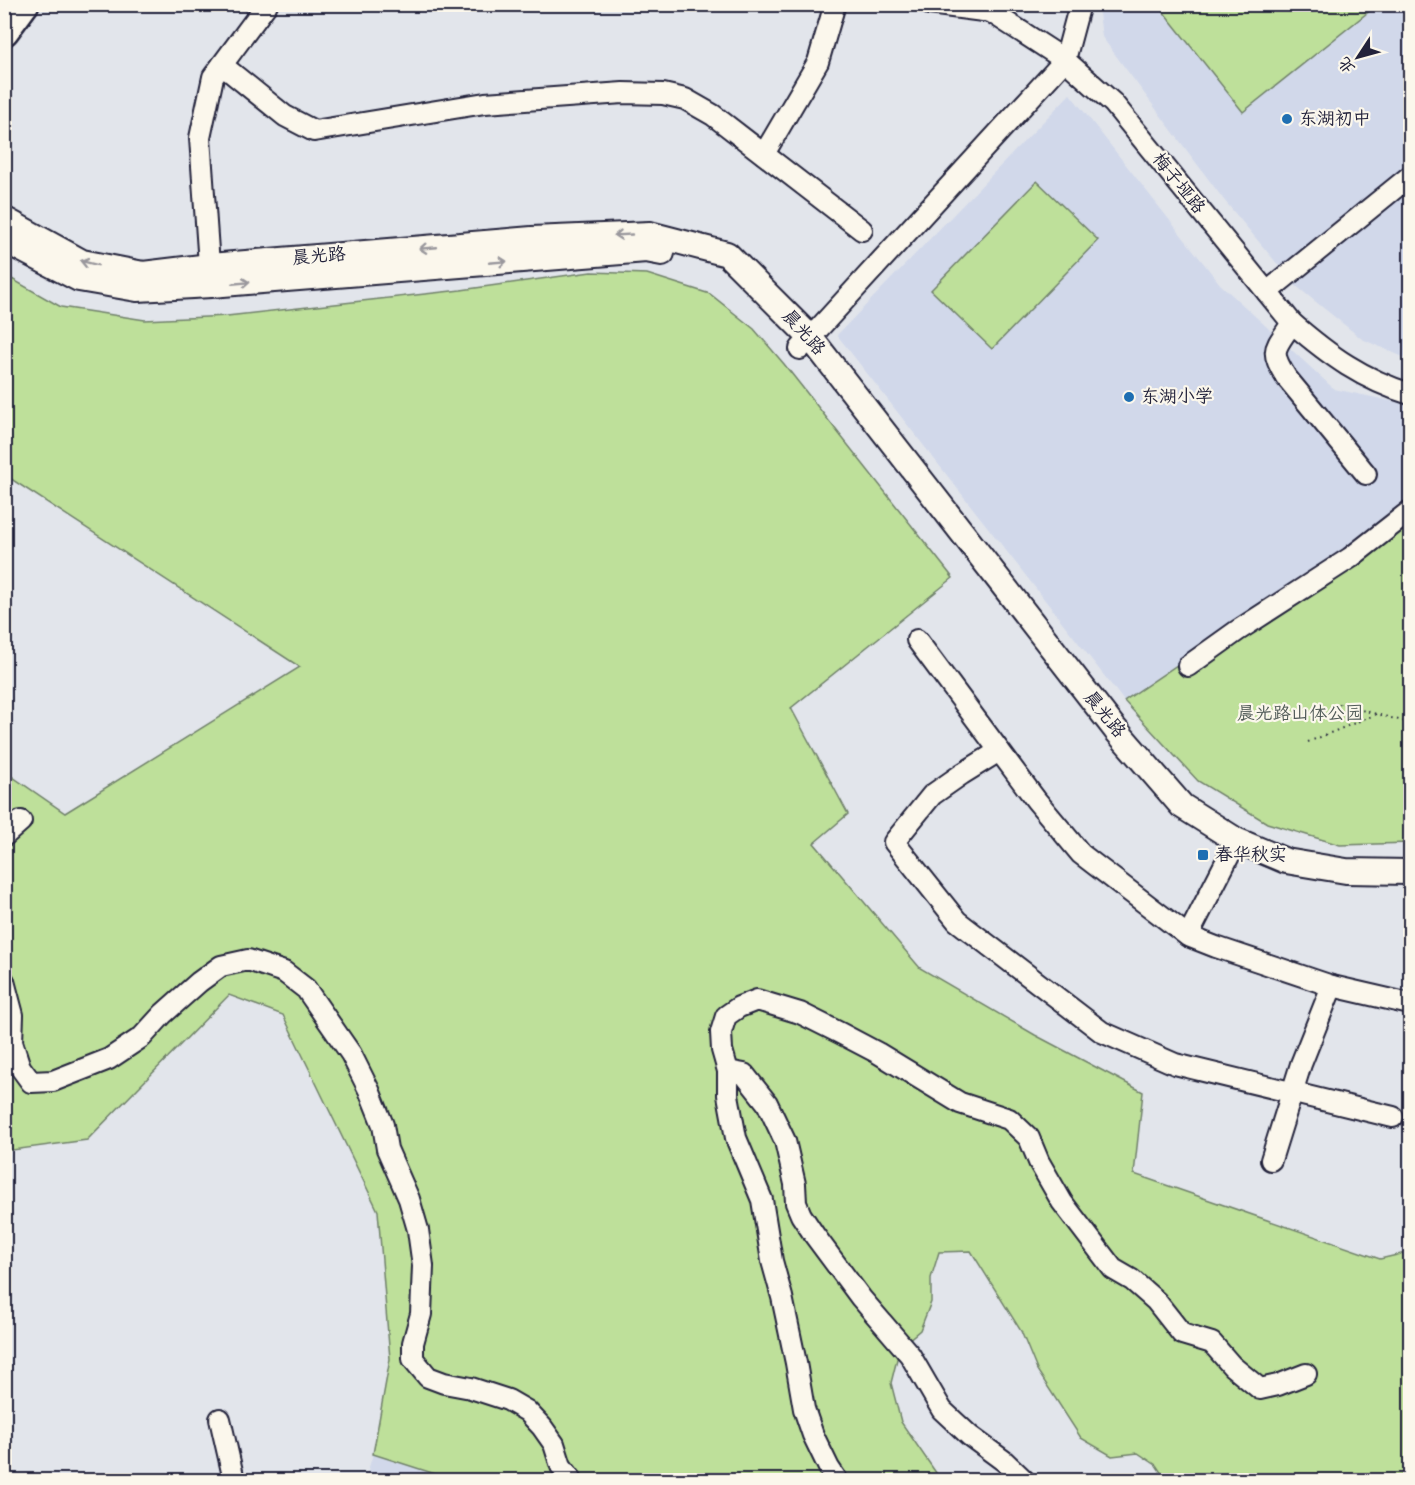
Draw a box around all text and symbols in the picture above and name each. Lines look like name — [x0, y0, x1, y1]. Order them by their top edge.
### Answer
north arrow — [1328, 27, 1388, 87]
text: 北 — [1332, 51, 1362, 79]
place label: 东湖初中 — [1299, 105, 1371, 134]
marker: 东湖初中 — [1280, 112, 1294, 126]
street label: 梅子垭路 — [1144, 147, 1212, 221]
one-way arrow — [613, 229, 633, 240]
street label: 晨光路 — [291, 240, 347, 274]
one-way arrow — [419, 243, 439, 254]
one-way arrow — [80, 256, 99, 268]
one-way arrow — [488, 256, 508, 267]
one-way arrow — [231, 277, 250, 288]
street label: 晨光路 — [774, 303, 832, 363]
place label: 东湖小学 — [1141, 383, 1213, 412]
marker: 东湖小学 — [1122, 390, 1136, 404]
street label: 晨光路 — [1076, 685, 1132, 745]
park label: 晨光路山体公园 — [1237, 700, 1363, 729]
place label: 春华秋实 — [1215, 841, 1287, 870]
marker: 春华秋实 — [1196, 848, 1210, 862]

